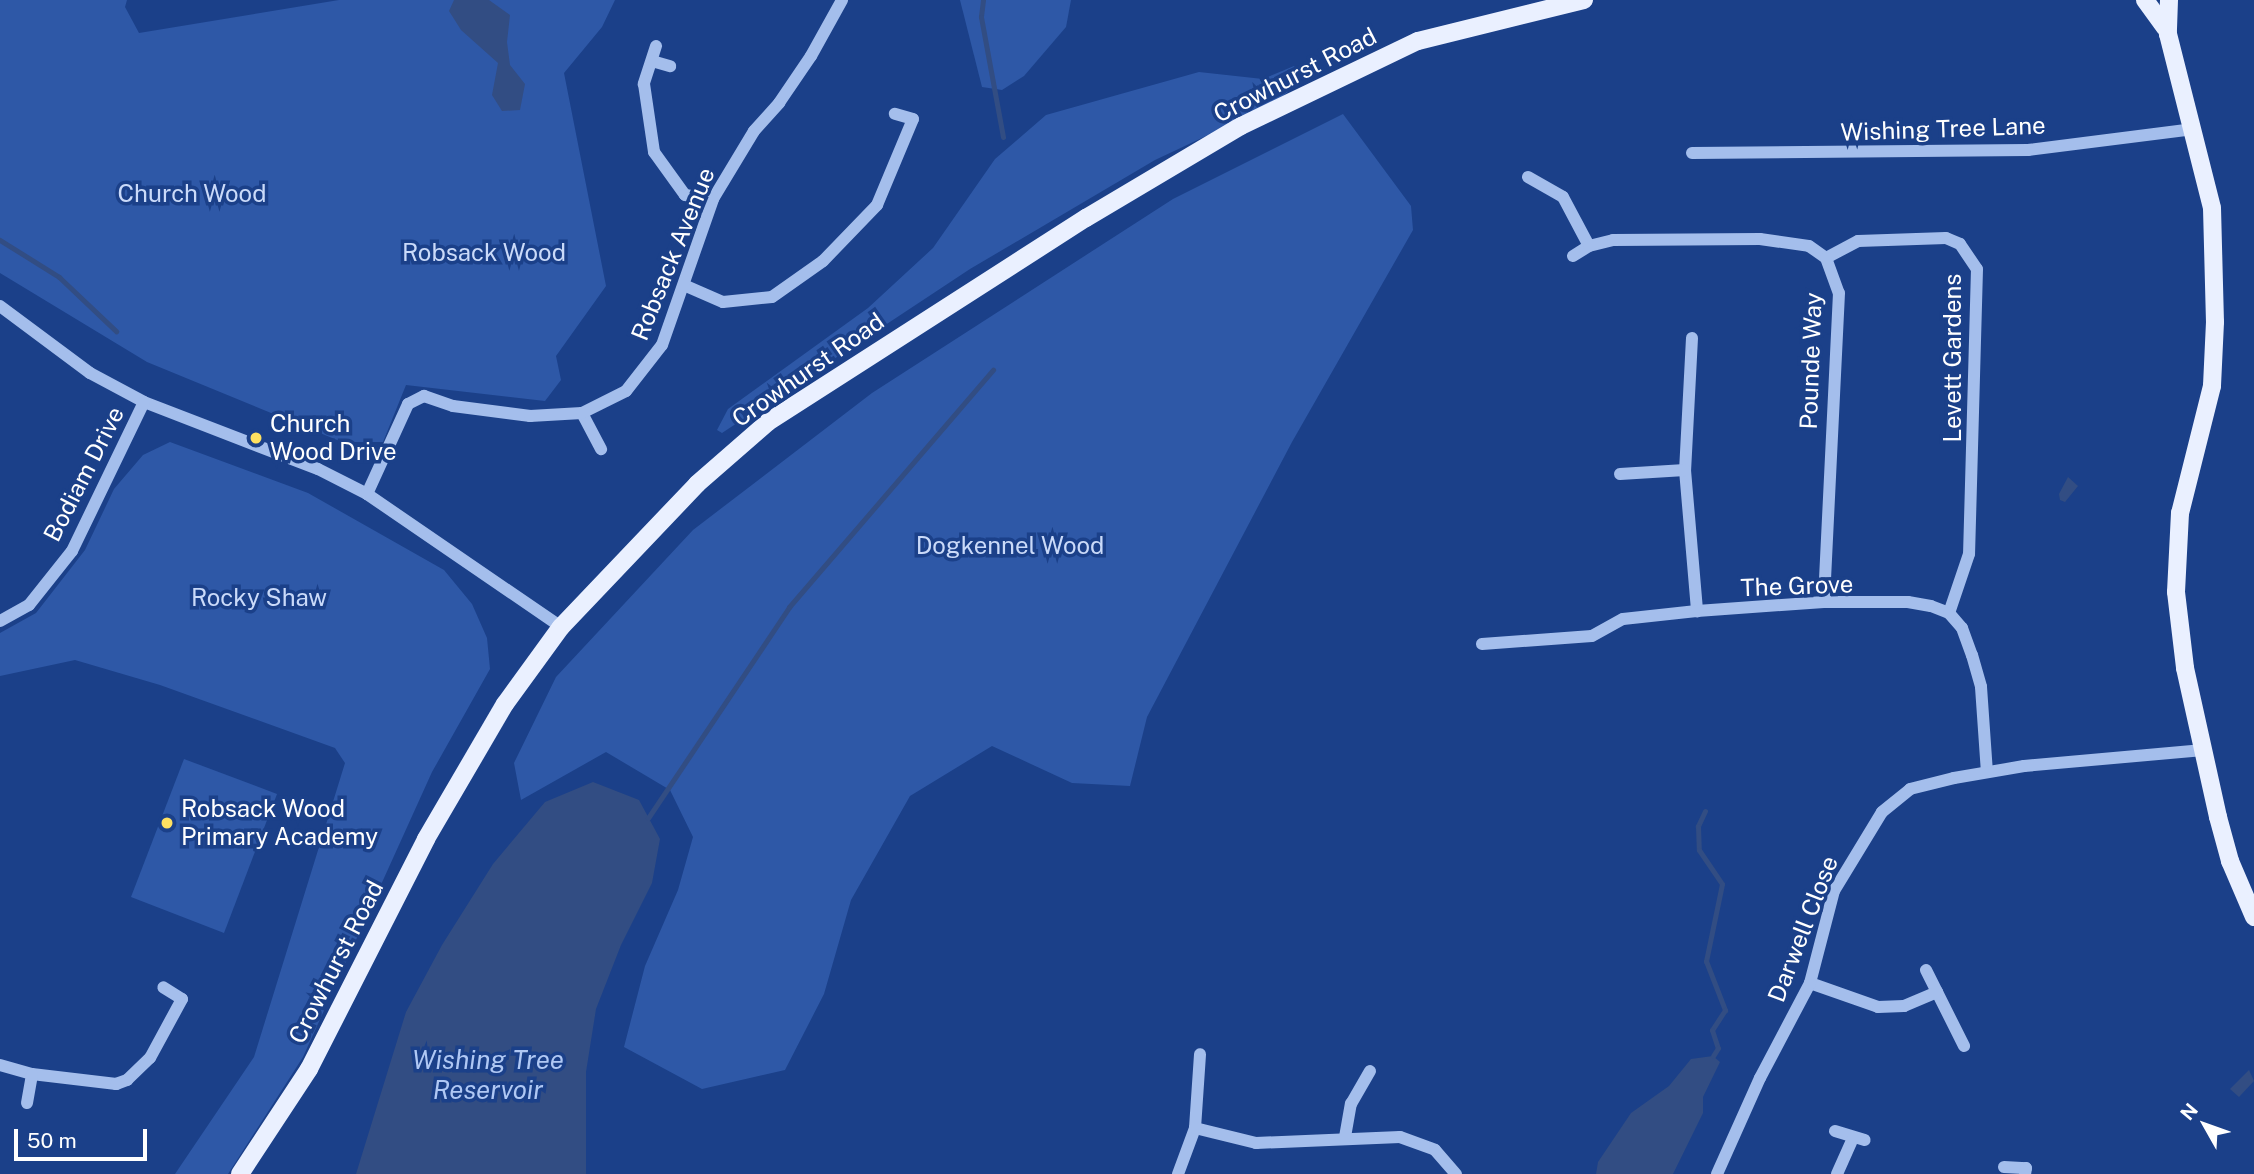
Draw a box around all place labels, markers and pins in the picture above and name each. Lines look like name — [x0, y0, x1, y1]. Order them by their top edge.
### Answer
place label: Church Wood Drive — [270, 410, 397, 466]
marker: Church Wood Drive — [248, 430, 264, 446]
place label: Robsack Wood Primary Academy — [181, 795, 378, 851]
marker: Robsack Wood Primary Academy — [159, 815, 175, 831]

